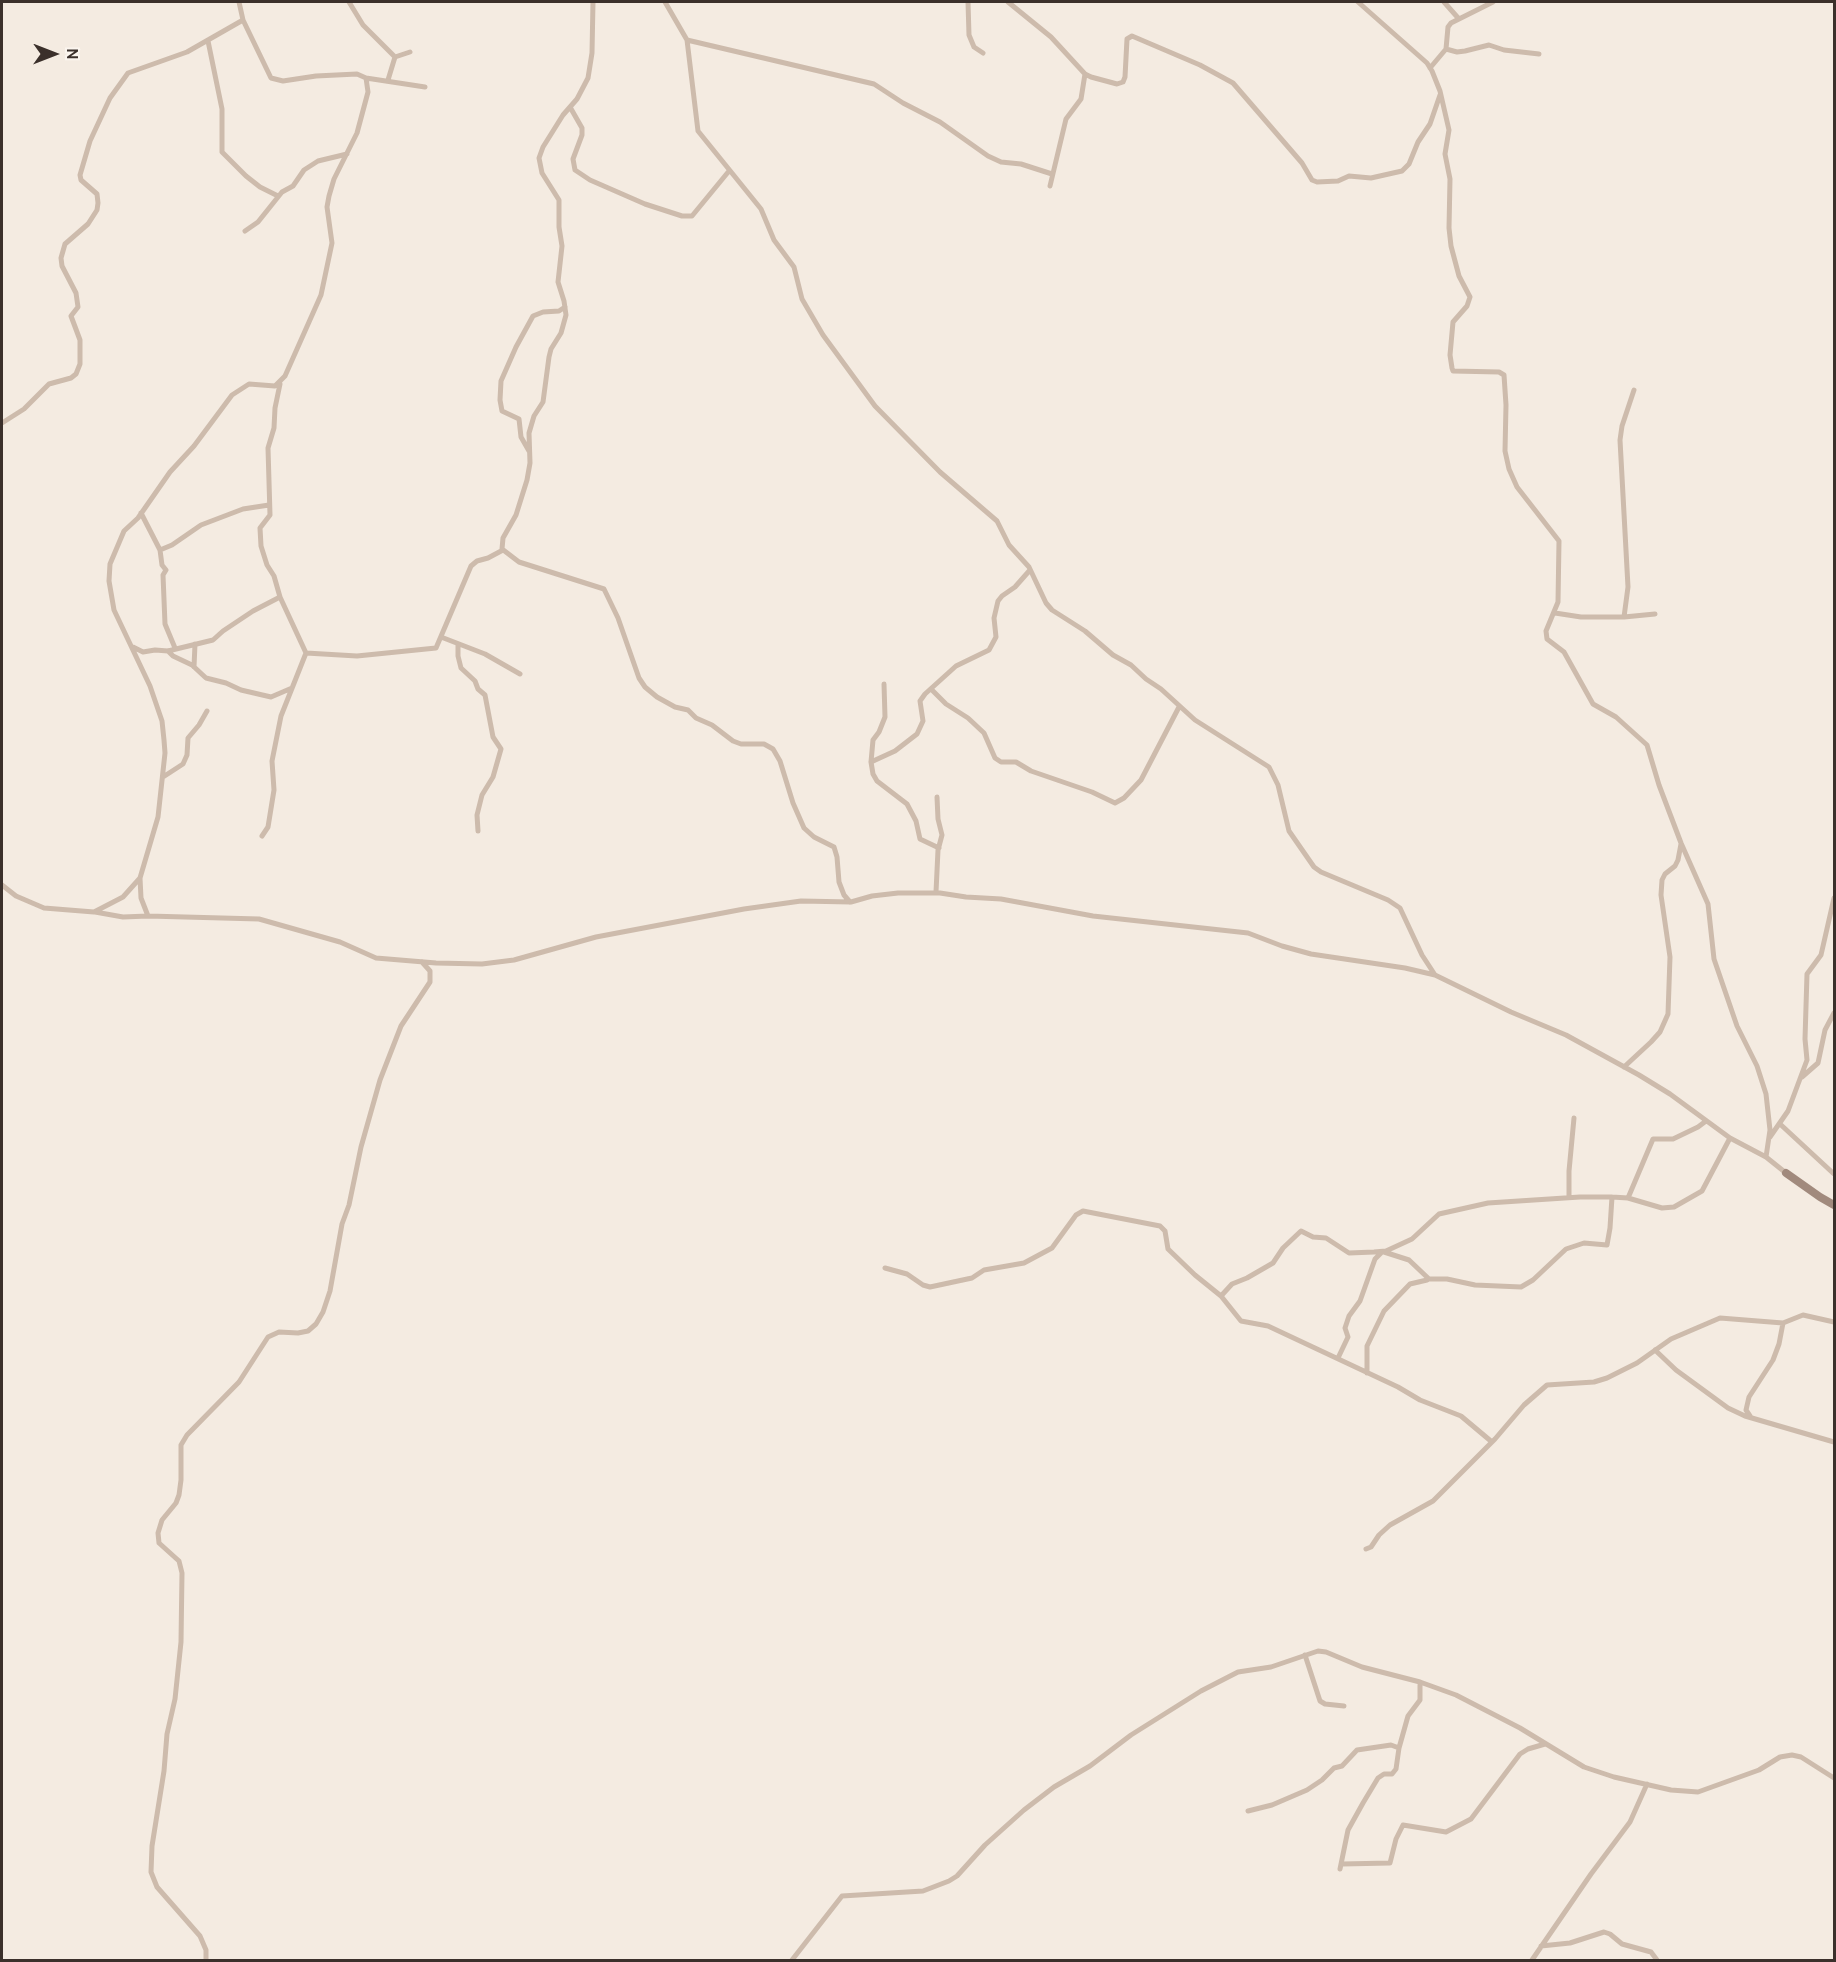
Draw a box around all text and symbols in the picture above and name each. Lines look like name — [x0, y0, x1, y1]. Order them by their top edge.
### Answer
north arrow — [24, 24, 84, 84]
text: N — [63, 48, 82, 60]

